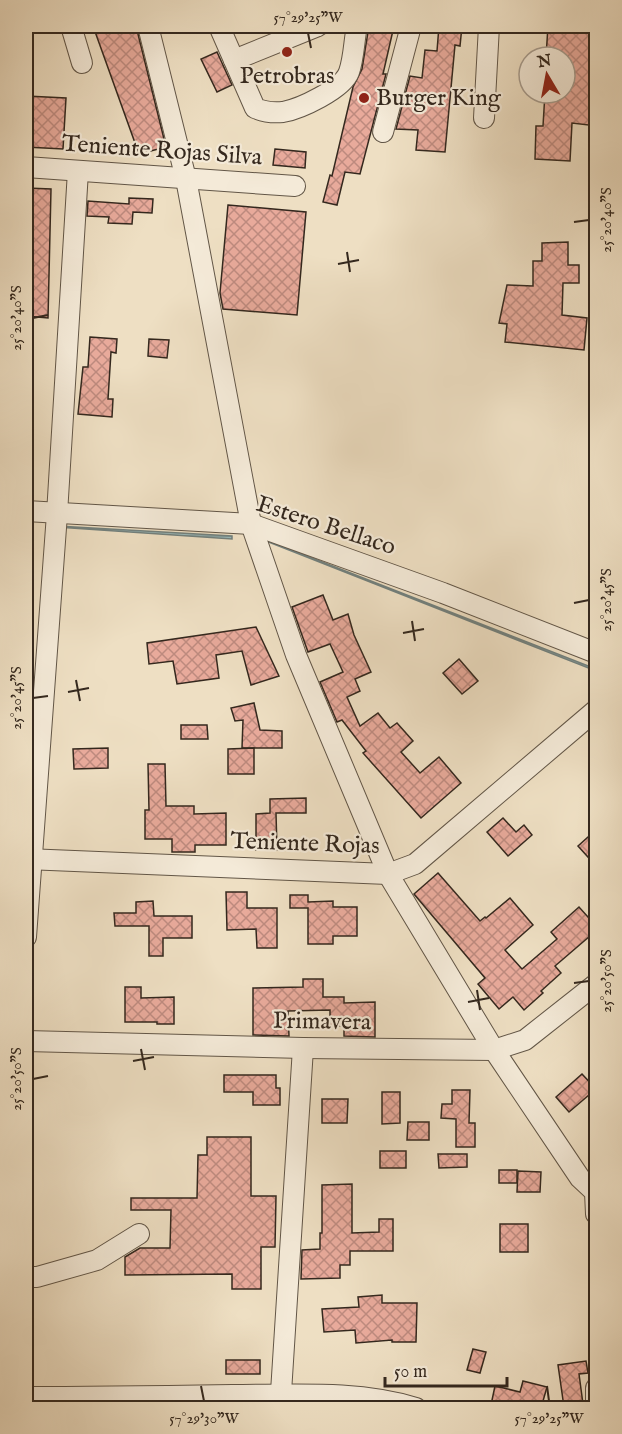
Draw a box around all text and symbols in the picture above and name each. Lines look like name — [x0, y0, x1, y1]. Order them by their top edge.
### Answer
text: 57°29'25"W — [273, 8, 343, 27]
marker: Petrobras — [280, 45, 294, 59]
north arrow — [517, 45, 577, 105]
text: N — [535, 51, 553, 73]
place label: Petrobras — [240, 61, 334, 92]
place label: Burger King — [376, 83, 502, 114]
marker: Burger King — [357, 91, 371, 105]
street label: Teniente Rojas Silva — [61, 129, 264, 173]
text: 25°20'40"S — [597, 187, 616, 253]
text: 25°20'40"S — [7, 285, 26, 351]
street label: Estero Bellaco — [252, 489, 400, 563]
text: 25°20'45"S — [597, 568, 616, 632]
text: 25°20'45"S — [7, 666, 26, 730]
street label: Teniente Rojas — [230, 826, 380, 862]
text: 25°20'50"S — [597, 949, 616, 1013]
street label: Primavera — [272, 1006, 372, 1038]
text: 25°20'50"S — [7, 1047, 26, 1111]
scale bar — [385, 1350, 506, 1388]
text: 50 m — [394, 1361, 427, 1384]
text: 57°29'30"W — [169, 1409, 240, 1428]
text: 57°29'25"W — [514, 1409, 584, 1428]

